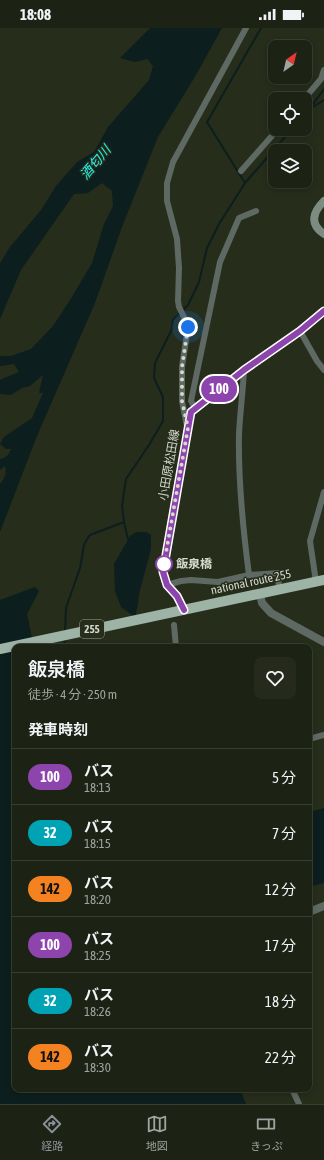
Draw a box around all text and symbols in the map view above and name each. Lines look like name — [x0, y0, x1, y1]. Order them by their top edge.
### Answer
text: 18:08 — [20, 6, 51, 23]
north arrow — [268, 40, 312, 84]
map controls — [268, 40, 312, 188]
button: locate — [268, 92, 312, 136]
water label: 酒匂川 — [77, 141, 115, 182]
button: layers — [268, 144, 312, 188]
your location — [178, 317, 198, 337]
line badge: 100 — [196, 376, 242, 402]
text: 100 — [209, 381, 229, 397]
street label: 小田原松田線 — [156, 428, 182, 502]
marker: 飯泉橋 — [155, 555, 173, 573]
place label: 飯泉橋 — [176, 557, 213, 571]
street label: national route 255 — [210, 567, 292, 597]
road number: 255 — [80, 620, 104, 638]
button: heart — [254, 657, 296, 699]
text: 飯泉橋 — [28, 658, 85, 680]
text: 徒歩 · 4 分 · 250 m — [28, 687, 117, 702]
text: 発車時刻 — [28, 721, 88, 738]
text: バス — [84, 762, 114, 779]
text: 100 — [40, 769, 60, 785]
text: 5 分 — [272, 769, 296, 786]
text: 18:13 — [84, 780, 111, 795]
text: バス — [84, 818, 114, 835]
text: 32 — [43, 825, 57, 841]
text: 7 分 — [272, 825, 296, 842]
text: 18:15 — [84, 836, 111, 851]
text: バス — [84, 874, 114, 891]
text: 142 — [40, 881, 60, 897]
text: 12 分 — [265, 881, 296, 898]
text: 18:20 — [84, 892, 111, 907]
text: バス — [84, 930, 114, 947]
text: 100 — [40, 937, 60, 953]
text: 17 分 — [265, 937, 296, 954]
text: 18:25 — [84, 948, 111, 963]
text: バス — [84, 986, 114, 1003]
text: 32 — [43, 993, 57, 1009]
text: 18 分 — [265, 993, 296, 1010]
text: 18:26 — [84, 1004, 111, 1019]
text: バス — [84, 1042, 114, 1059]
text: 142 — [40, 1049, 60, 1065]
text: 22 分 — [265, 1049, 296, 1066]
text: 18:30 — [84, 1060, 111, 1075]
tab: 経路 — [41, 1113, 63, 1153]
tab: 地図 — [146, 1113, 168, 1153]
tab: きっぷ — [250, 1113, 283, 1153]

